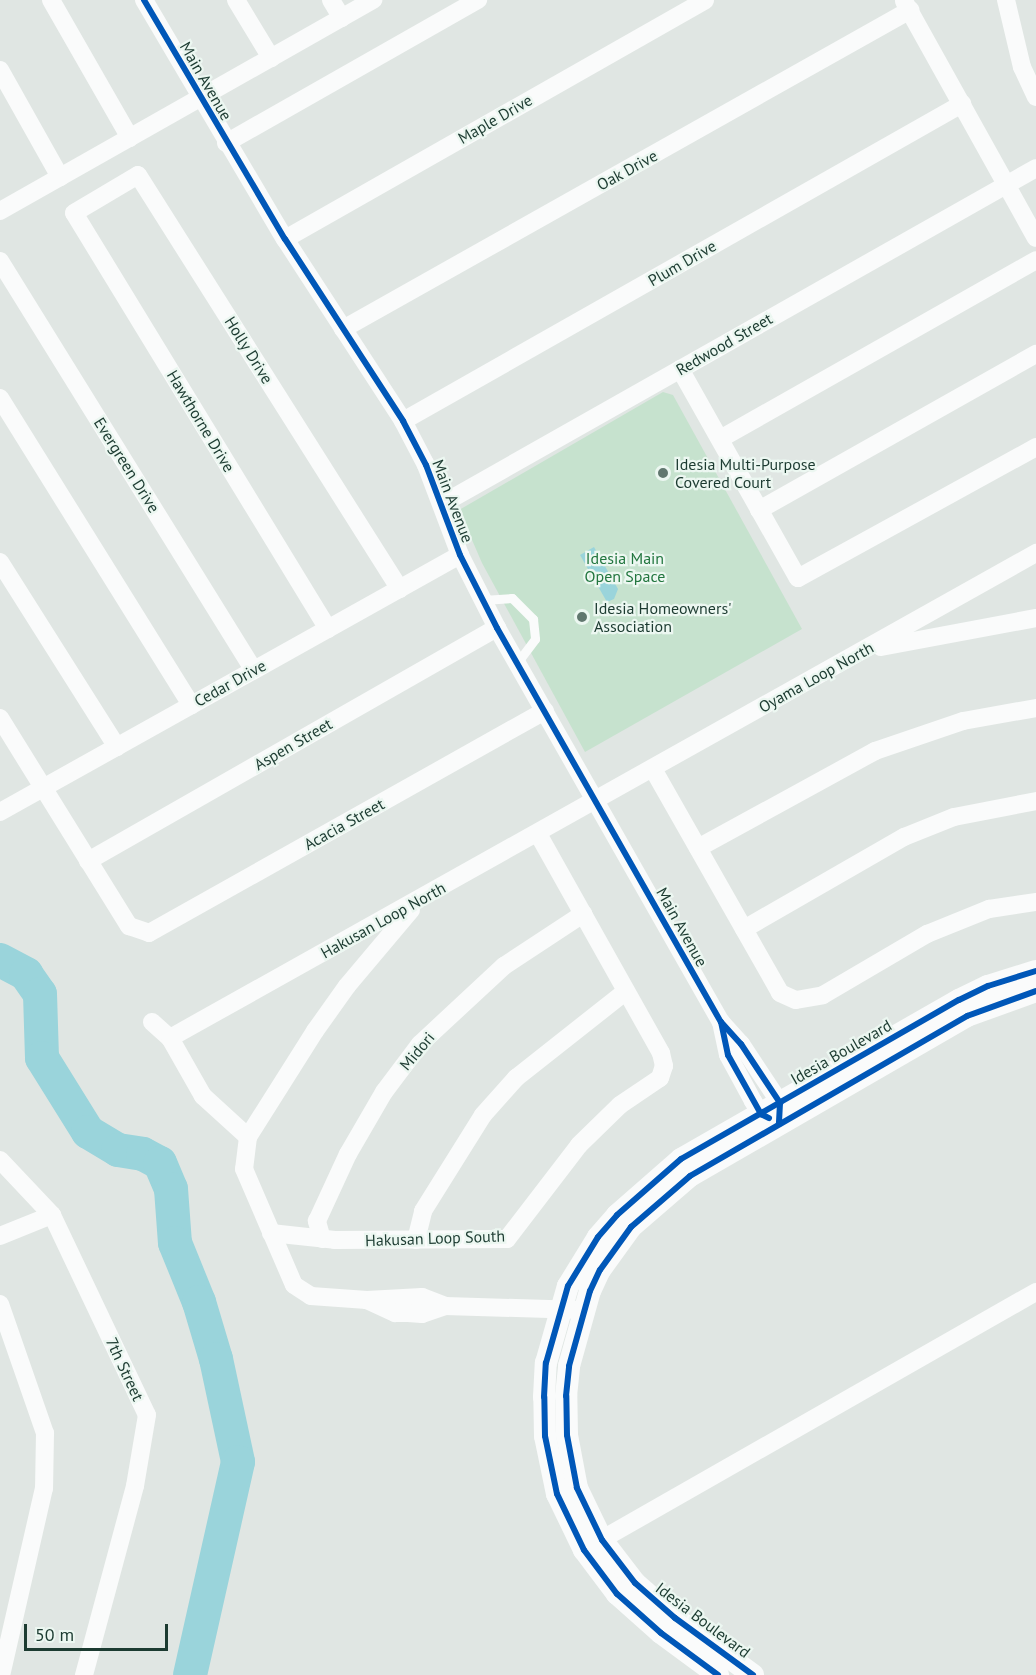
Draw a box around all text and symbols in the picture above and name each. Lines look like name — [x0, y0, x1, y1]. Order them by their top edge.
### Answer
street label: Main Avenue — [176, 38, 236, 124]
street label: Maple Drive — [455, 90, 535, 148]
street label: Oak Drive — [593, 145, 661, 195]
street label: Plum Drive — [645, 236, 719, 290]
street label: Redwood Street — [672, 309, 776, 379]
street label: Holly Drive — [221, 313, 277, 387]
street label: Hawthorne Drive — [163, 366, 239, 476]
street label: Evergreen Drive — [90, 414, 164, 516]
place label: Idesia Multi-Purpose Covered Court — [675, 454, 816, 492]
street label: Main Avenue — [428, 457, 478, 545]
marker: Idesia Multi-Purpose Covered Court — [656, 466, 670, 480]
park label: Idesia Main Open Space — [585, 548, 665, 586]
place label: Idesia Homeowners' Association — [594, 598, 732, 636]
marker: Idesia Homeowners' Association — [575, 610, 589, 624]
street label: Oyama Loop North — [755, 638, 877, 716]
street label: Cedar Drive — [191, 655, 269, 711]
street label: Aspen Street — [251, 714, 335, 774]
street label: Acacia Street — [300, 794, 388, 854]
street label: Hakusan Loop North — [317, 878, 449, 962]
street label: Main Avenue — [652, 884, 712, 970]
street label: Idesia Boulevard — [787, 1015, 895, 1089]
street label: Midori — [396, 1028, 438, 1074]
street label: Hakusan Loop South — [365, 1226, 505, 1250]
street label: 7th Street — [102, 1334, 148, 1404]
street label: Idesia Boulevard — [652, 1578, 754, 1662]
scale bar — [27, 1612, 171, 1650]
text: 50 m — [35, 1623, 74, 1646]

